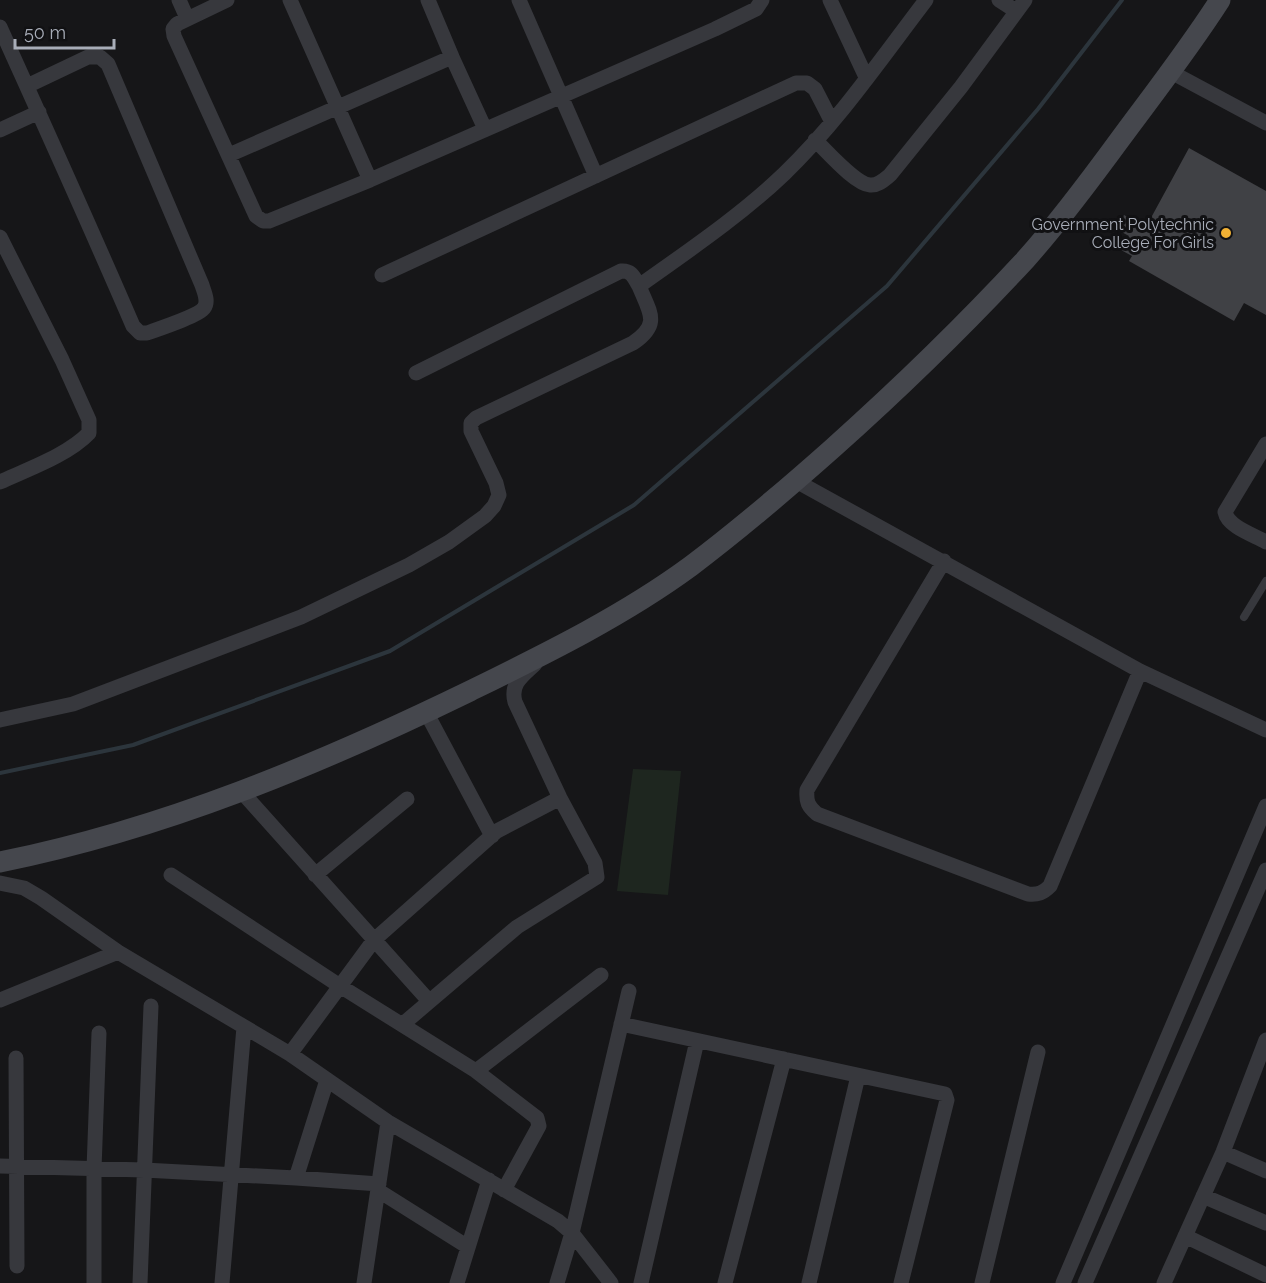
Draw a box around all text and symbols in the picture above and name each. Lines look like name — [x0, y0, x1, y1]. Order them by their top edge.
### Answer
scale bar — [15, 12, 114, 50]
text: 50 m — [24, 22, 66, 43]
place label: Government Polytechnic College For Girls — [1032, 215, 1214, 252]
marker: Government Polytechnic College For Girls — [1219, 226, 1233, 240]

